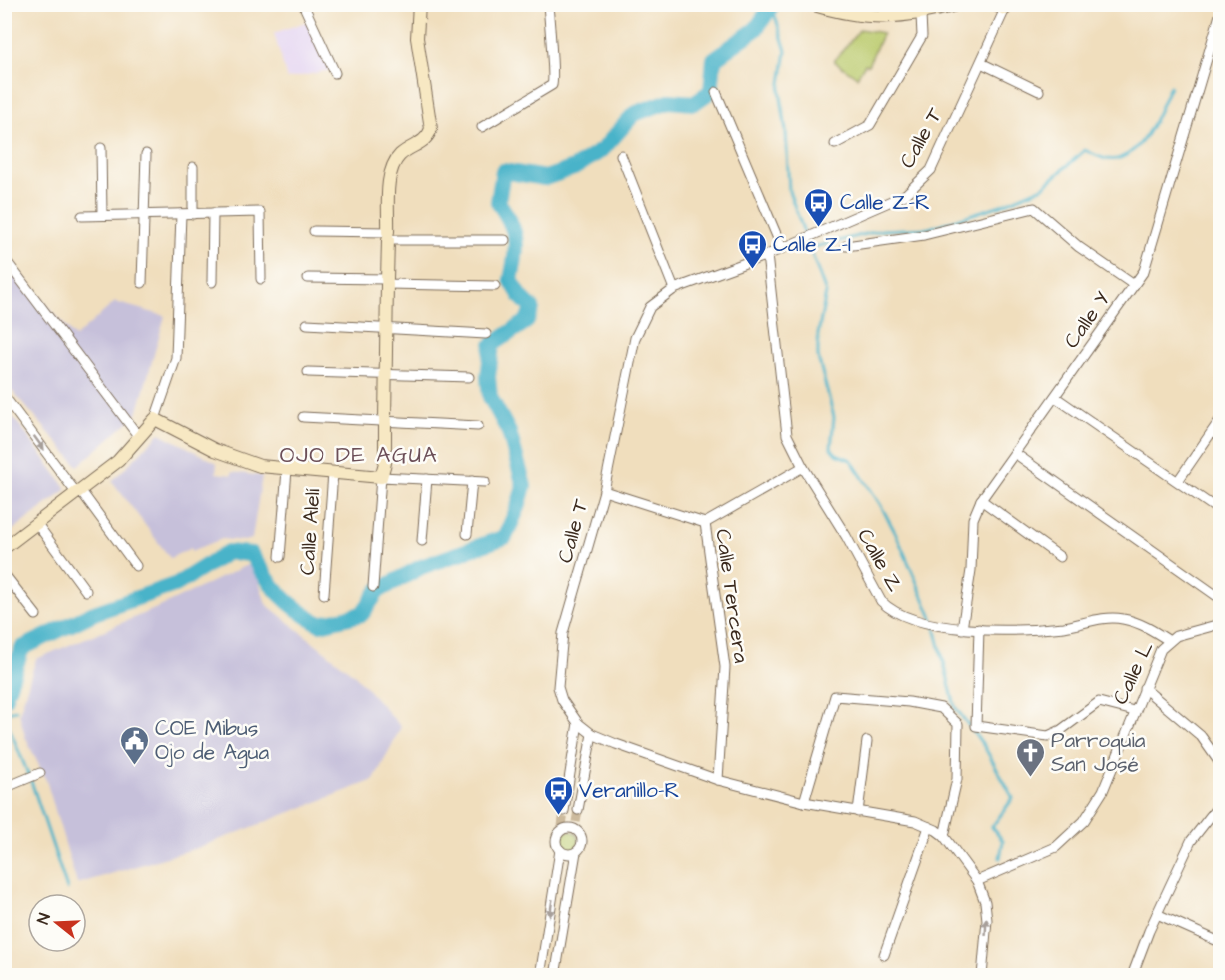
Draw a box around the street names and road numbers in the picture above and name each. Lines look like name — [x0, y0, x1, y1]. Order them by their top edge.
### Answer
street label: Calle T — [893, 102, 950, 173]
street label: Calle Y — [1057, 286, 1117, 354]
street label: Calle Alelí — [293, 487, 328, 576]
street label: Calle T — [551, 495, 596, 566]
street label: Calle Z — [850, 523, 910, 597]
street label: Calle Tercera — [708, 527, 756, 665]
street label: Calle L — [1106, 636, 1160, 709]

